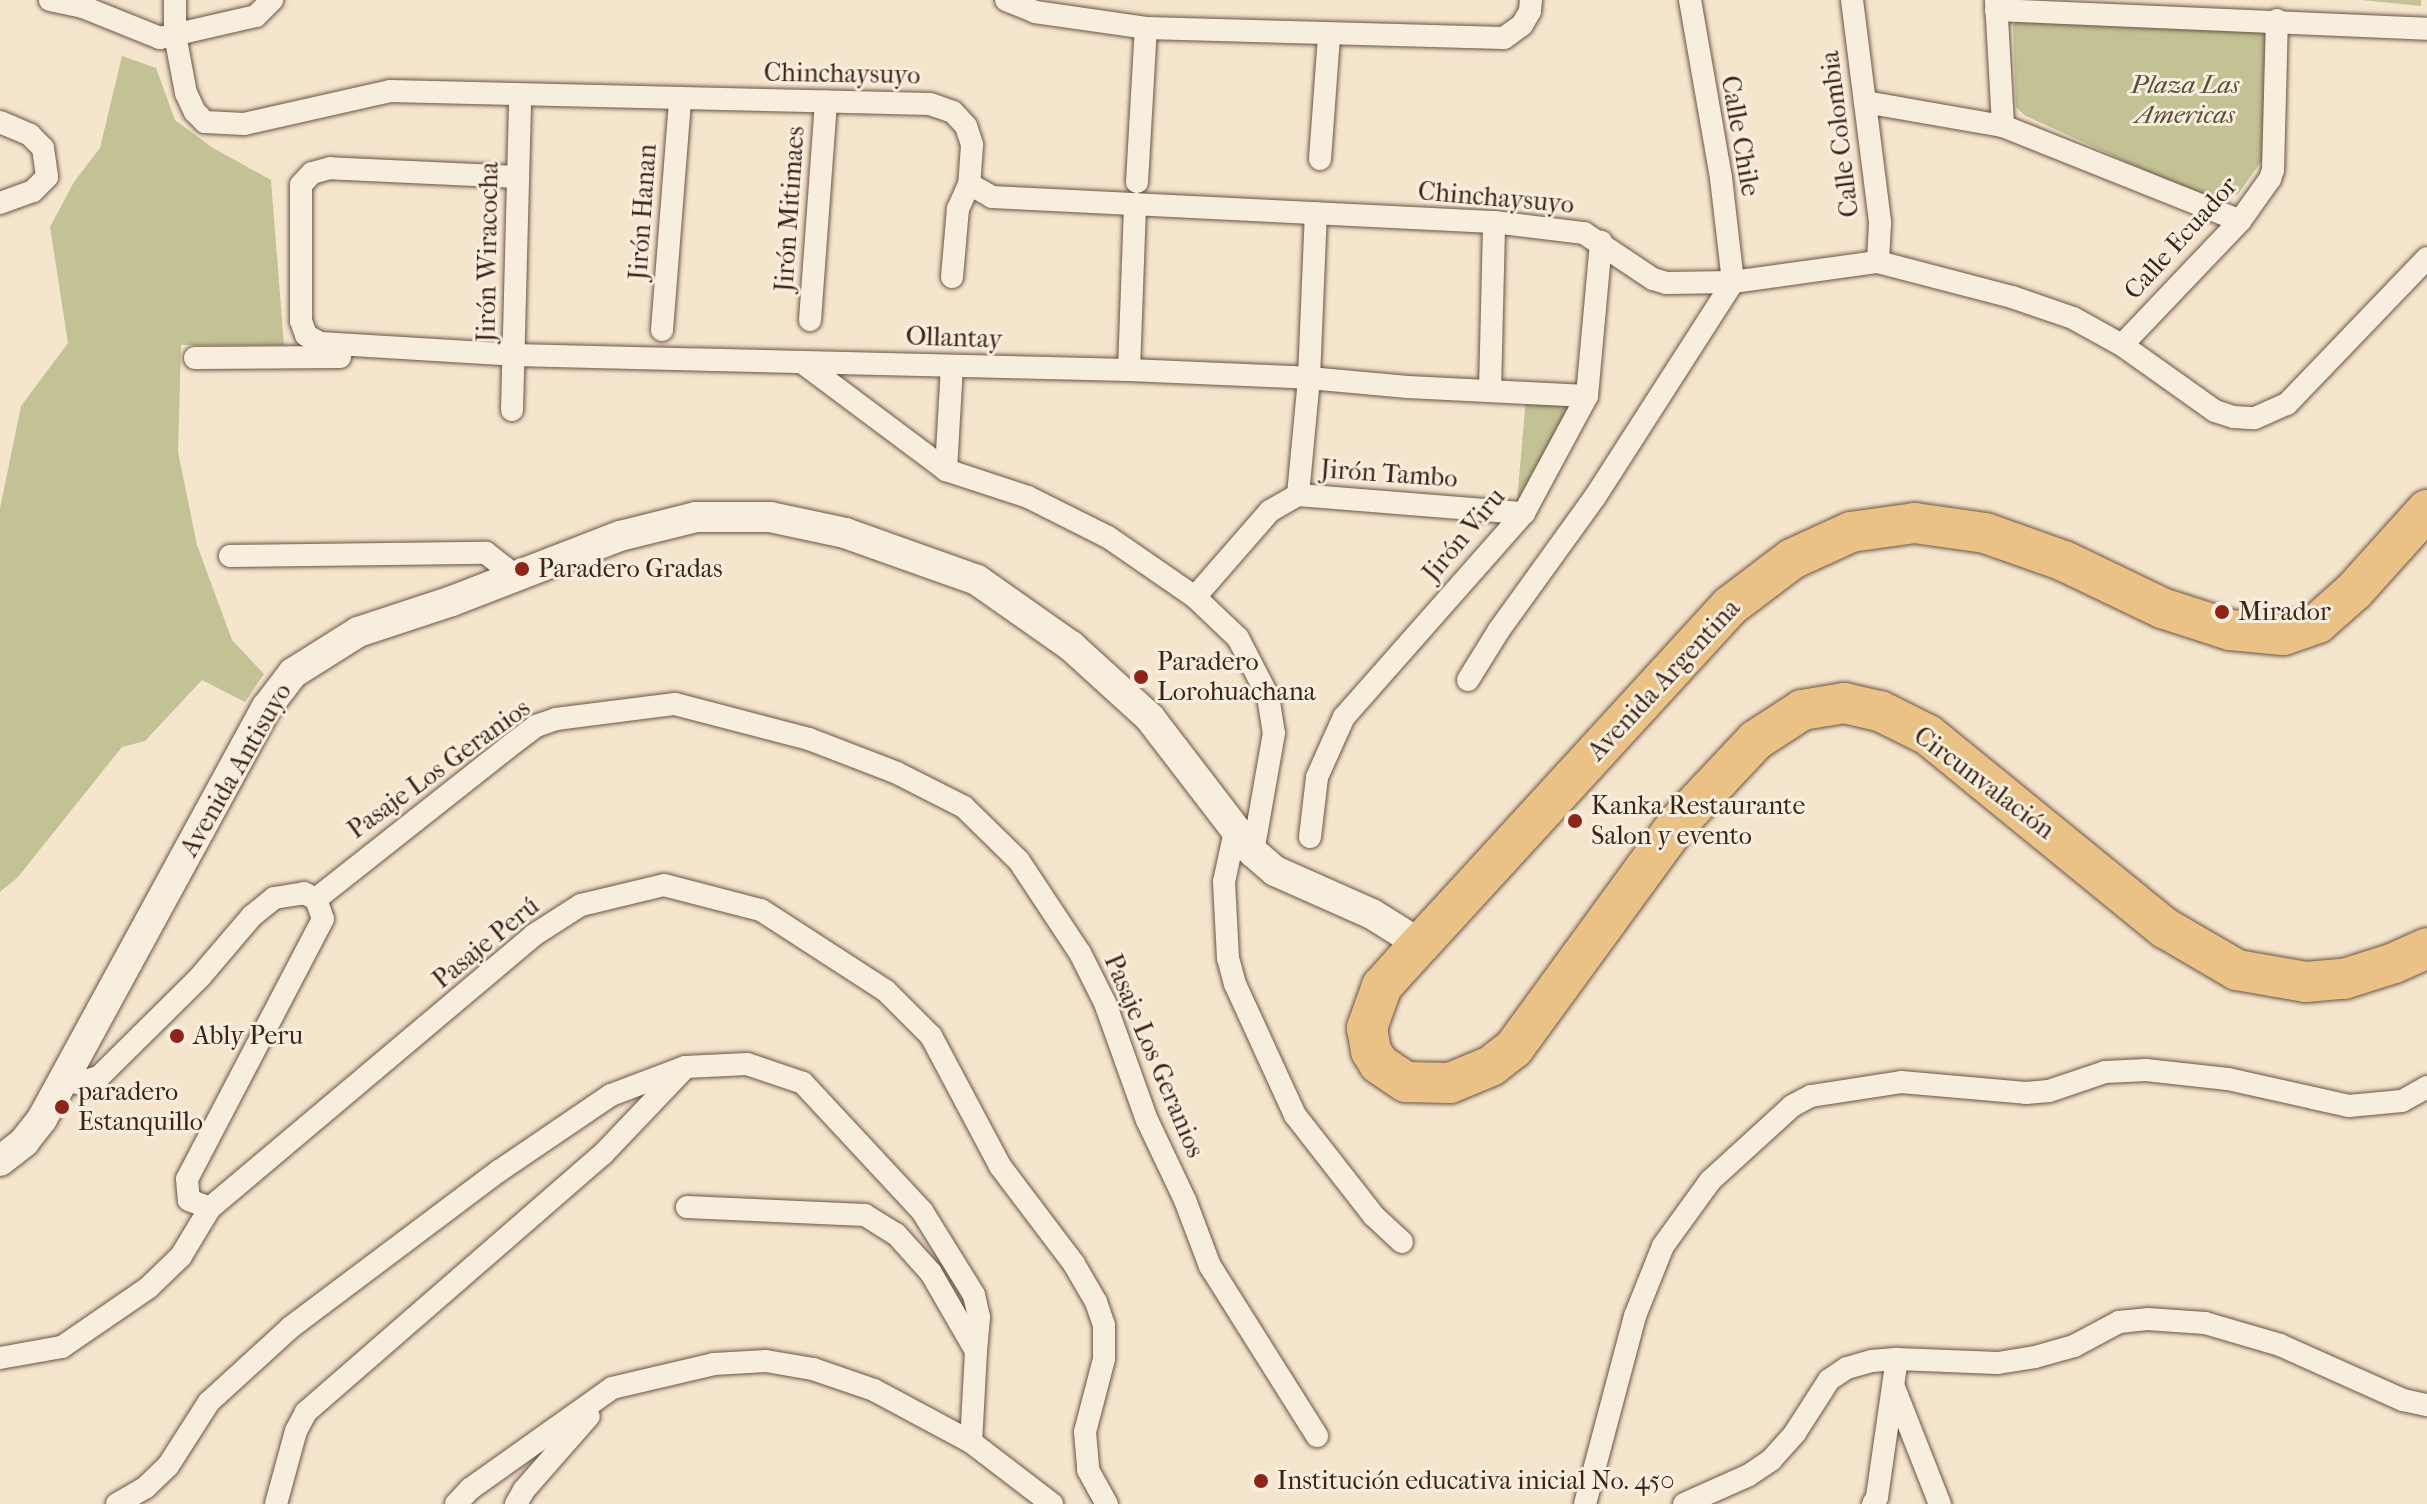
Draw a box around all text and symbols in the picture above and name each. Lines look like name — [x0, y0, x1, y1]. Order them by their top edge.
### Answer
street label: Calle Colombia — [1814, 49, 1866, 219]
street label: Chinchaysuyo — [763, 57, 921, 91]
park label: Plaza Las Americas — [2131, 69, 2239, 130]
street label: Calle Chile — [1714, 73, 1766, 199]
street label: Jirón Mitimaes — [769, 125, 811, 293]
street label: Jirón Hanan — [623, 143, 663, 281]
street label: Jirón Wiracocha — [471, 162, 505, 342]
street label: Calle Ecuador — [2118, 170, 2244, 306]
street label: Chinchaysuyo — [1417, 176, 1575, 220]
street label: Ollantay — [905, 321, 1003, 355]
street label: Jirón Tambo — [1319, 454, 1459, 494]
street label: Jirón Viru — [1416, 482, 1512, 588]
place label: Paradero Gradas — [538, 553, 722, 585]
marker: Paradero Gradas — [513, 560, 531, 578]
street label: Avenida Argentina — [1581, 593, 1747, 767]
place label: Mirador — [2238, 596, 2331, 628]
marker: Mirador — [2213, 603, 2231, 621]
place label: Paradero Lorohuachana — [1157, 646, 1316, 708]
marker: Paradero Lorohuachana — [1132, 668, 1150, 686]
street label: Avenida Antisuyo — [174, 678, 298, 862]
street label: Pasaje Los Geranios — [342, 692, 536, 846]
street label: Circunvalación — [1908, 720, 2060, 846]
place label: Kanka Restaurante Salon y evento — [1591, 790, 1805, 852]
marker: Kanka Restaurante Salon y evento — [1566, 812, 1584, 830]
street label: Pasaje Perú — [426, 891, 546, 995]
street label: Pasaje Los Geranios — [1097, 950, 1211, 1162]
place label: Ably Peru — [193, 1020, 303, 1052]
marker: Ably Peru — [168, 1027, 186, 1045]
place label: paradero Estanquillo — [78, 1076, 203, 1138]
marker: paradero Estanquillo — [53, 1098, 71, 1116]
place label: Institución educativa inicial No. 450 — [1277, 1465, 1674, 1497]
marker: Institución educativa inicial No. 450 — [1252, 1472, 1270, 1490]

